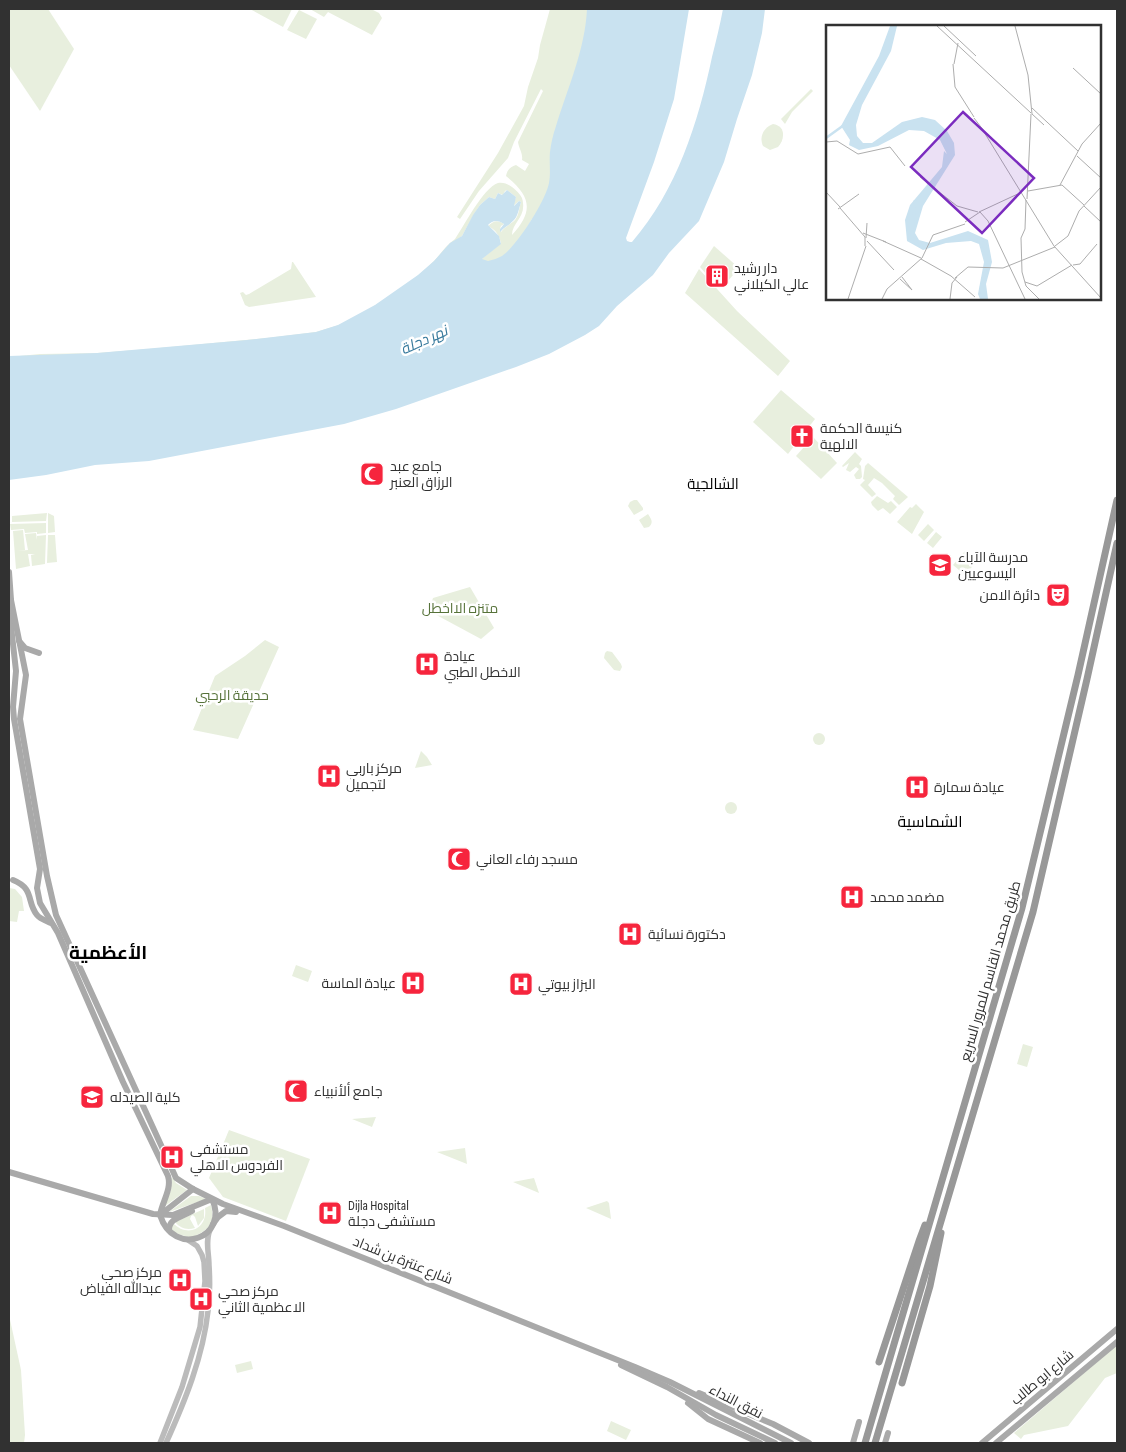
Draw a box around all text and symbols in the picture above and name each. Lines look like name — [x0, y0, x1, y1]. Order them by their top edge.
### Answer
inset map — [826, 25, 1101, 300]
place label: دار رشيد عالي الكيلاني — [734, 260, 809, 296]
building icon: دار رشيد عالي الكيلاني — [704, 263, 730, 289]
water label: نهر دجلة — [398, 321, 453, 359]
place label: كنيسة الحكمة الالهية — [820, 420, 902, 453]
church icon: كنيسة الحكمة الالهية — [789, 423, 815, 449]
place label: جامع عبد الرزاق العنبر — [389, 458, 453, 491]
mosque icon: جامع عبد الرزاق العنبر — [359, 461, 385, 487]
district label: الشالجية — [687, 475, 739, 494]
place label: مدرسة الآباء اليسوعيين — [958, 549, 1028, 582]
school or university icon: مدرسة الآباء اليسوعيين — [927, 552, 953, 578]
theatre icon: دائرة الامن — [1045, 582, 1071, 608]
place label: دائرة الامن — [980, 587, 1040, 604]
park label: متنزه الااخطل — [422, 600, 498, 617]
place label: عيادة الاخطل الطبي — [444, 648, 521, 684]
hospital icon: عيادة الاخطل الطبي — [414, 651, 440, 677]
park label: حديقة الرحبي — [195, 687, 269, 707]
place label: مركز باربي لتجميل — [346, 760, 402, 793]
hospital icon: مركز باربي لتجميل — [316, 763, 342, 789]
hospital icon: عيادة سمارة — [904, 774, 930, 800]
place label: عيادة سمارة — [934, 779, 1005, 796]
district label: الشماسية — [897, 813, 963, 832]
mosque icon: مسجد رفاء العاني — [446, 846, 472, 872]
place label: مسجد رفاء العاني — [476, 851, 578, 871]
street label: طريق محمد القاسم للمرور السريع — [957, 879, 1025, 1064]
hospital icon: مضمد محمد — [839, 884, 865, 910]
place label: مضمد محمد — [870, 889, 944, 906]
hospital icon: دكتورة نسائية — [617, 921, 643, 947]
place label: دكتورة نسائية — [648, 926, 726, 943]
district label: الأعظمية — [69, 942, 147, 965]
hospital icon: عيادة الماسة — [400, 970, 426, 996]
hospital icon: البزاز بيوتي — [508, 971, 534, 997]
place label: عيادة الماسة — [321, 975, 396, 992]
place label: البزاز بيوتي — [538, 976, 596, 996]
mosque icon: جامع ألأنبياء — [283, 1078, 309, 1104]
place label: جامع ألأنبياء — [314, 1082, 382, 1100]
school or university icon: كلية الصيدله — [79, 1084, 105, 1110]
place label: كلية الصيدله — [110, 1089, 181, 1106]
place label: مستشفى الفردوس الاهلي — [190, 1141, 283, 1177]
hospital icon: مستشفى الفردوس الاهلي — [159, 1144, 185, 1170]
place label: Dijla Hospital مستشفى دجلة — [348, 1197, 436, 1230]
hospital icon: Dijla Hospital مستشفى دجلة — [317, 1200, 343, 1226]
street label: شارع عنترة بن شداد — [351, 1233, 455, 1288]
place label: مركز صحي عبدالله الفياض — [80, 1264, 162, 1297]
hospital icon: مركز صحي عبدالله الفياض — [167, 1267, 193, 1293]
place label: مركز صحي الاعظمية الثاني — [218, 1283, 305, 1319]
hospital icon: مركز صحي الاعظمية الثاني — [188, 1286, 214, 1312]
street label: شارع ابو طالب — [1007, 1346, 1077, 1409]
street label: نفق النداء — [706, 1381, 765, 1422]

